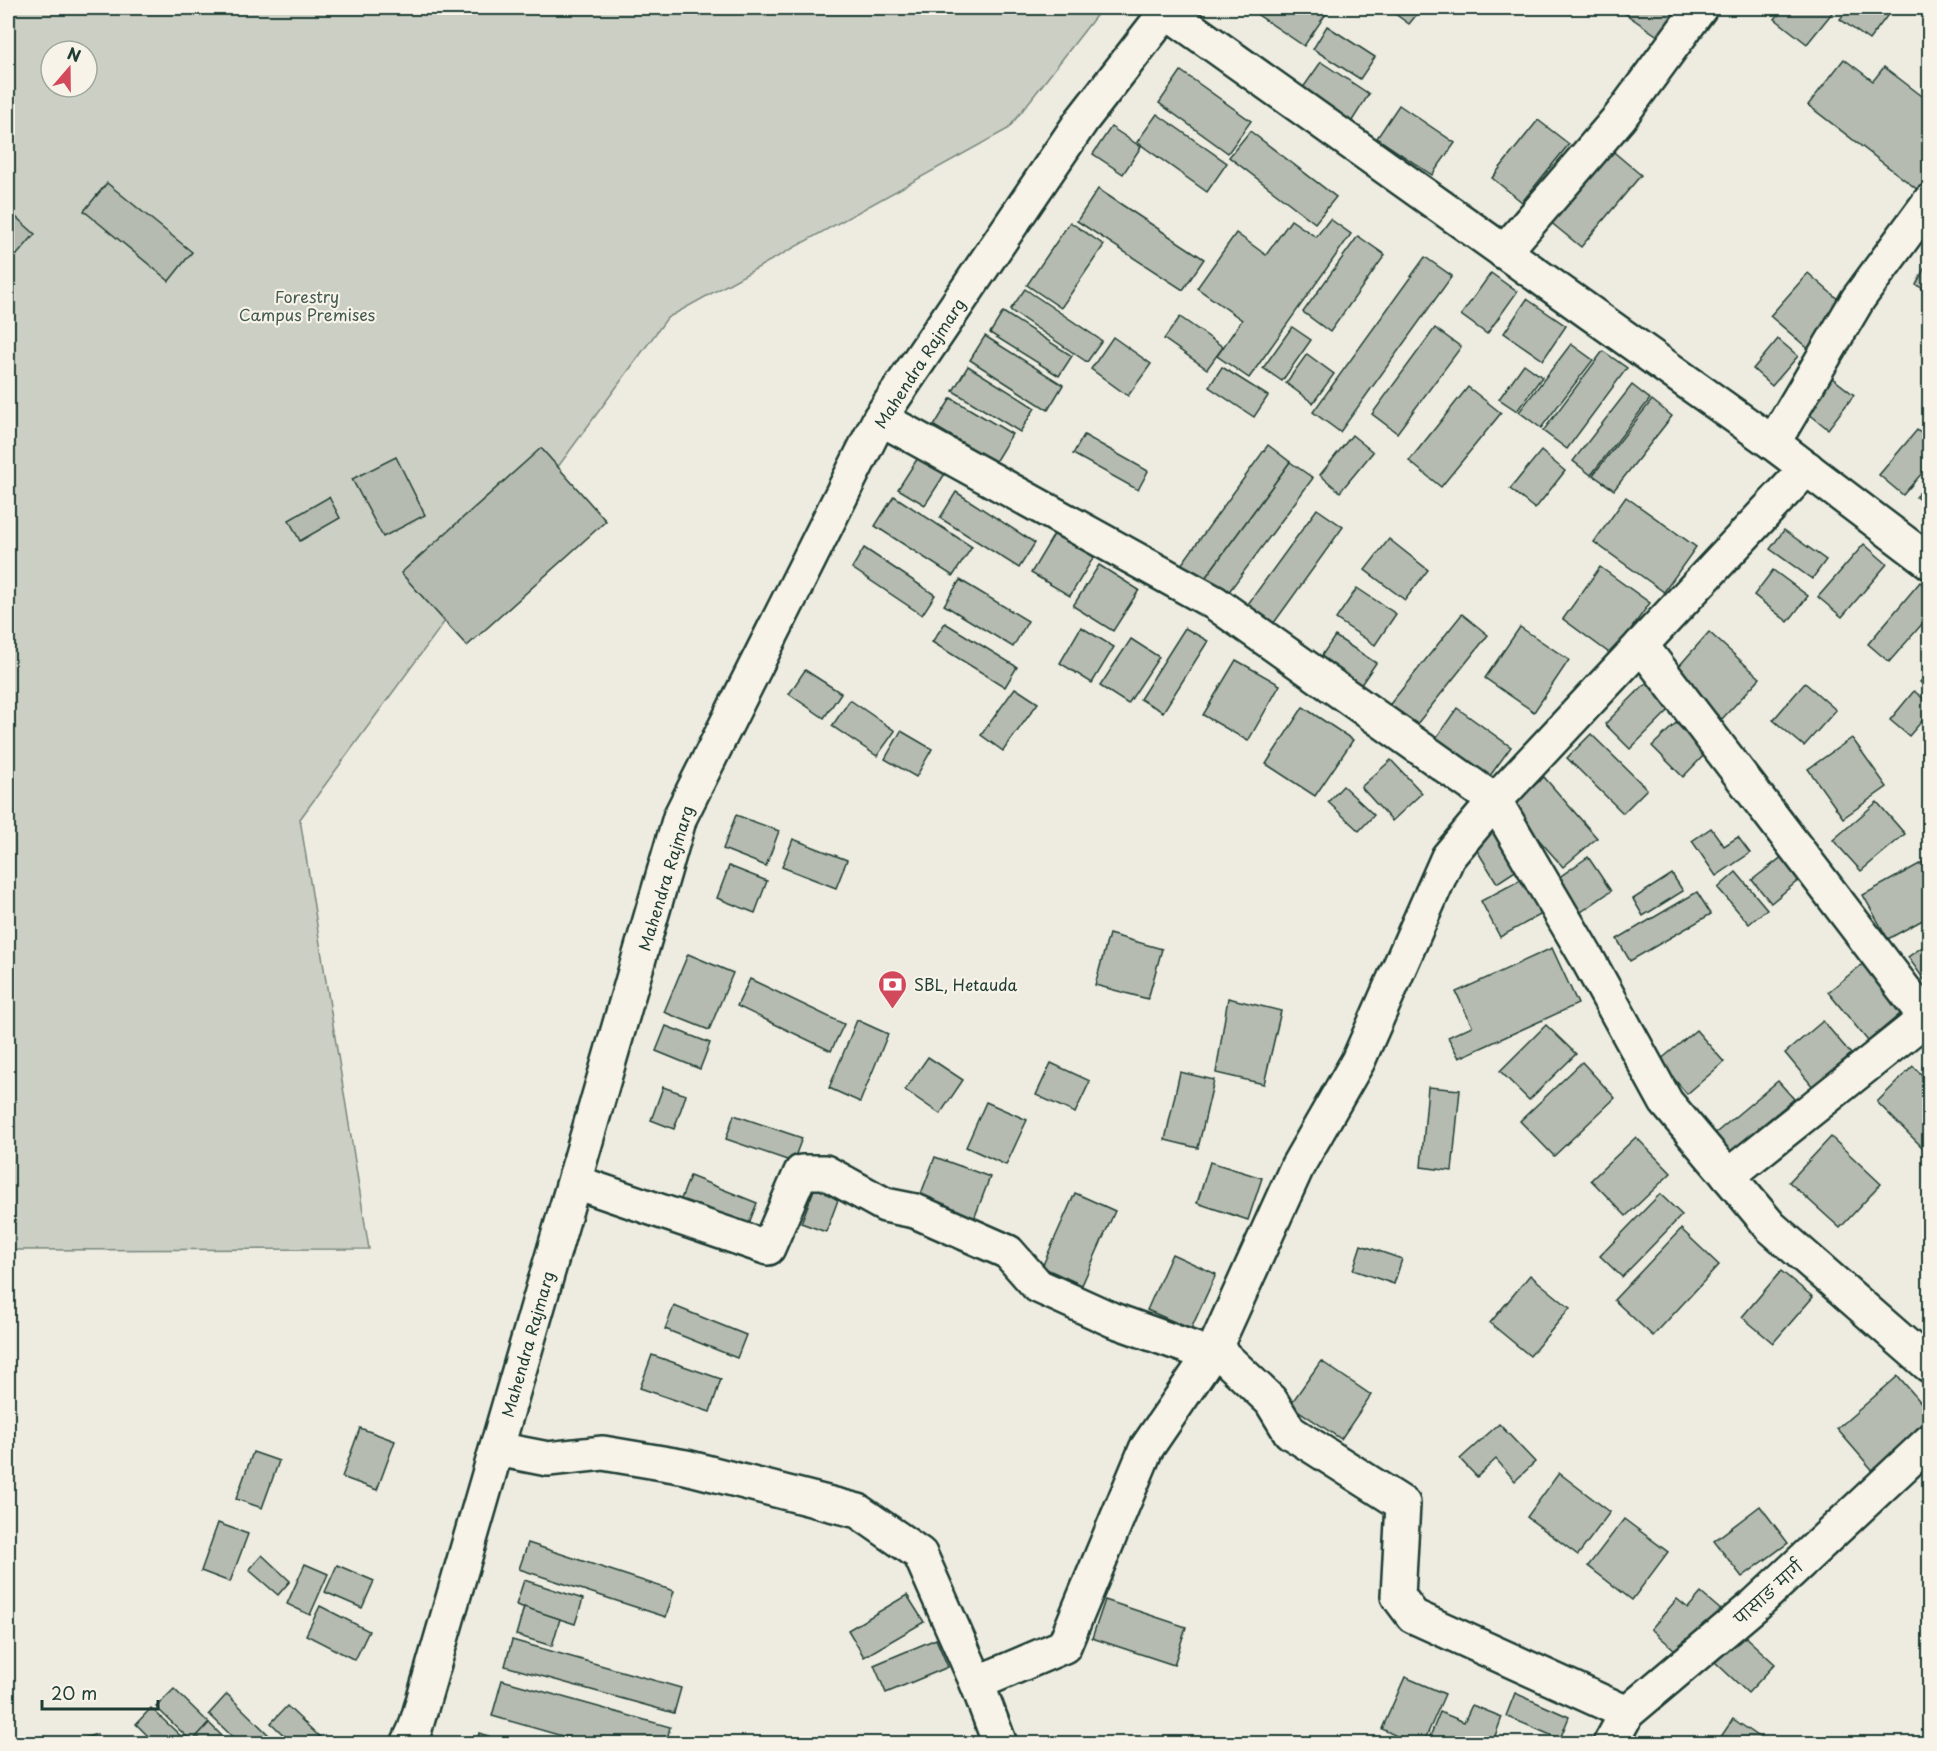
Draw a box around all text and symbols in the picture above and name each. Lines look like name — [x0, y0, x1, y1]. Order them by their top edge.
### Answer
north arrow — [39, 39, 99, 99]
text: N — [64, 41, 85, 67]
park label: Forestry Campus Premises — [239, 284, 375, 326]
street label: Mahendra Rajmarg — [868, 293, 970, 433]
street label: Mahendra Rajmarg — [631, 802, 699, 954]
bank icon: SBL, Hetauda — [877, 968, 909, 1010]
place label: SBL, Hetauda — [914, 972, 1018, 996]
street label: Mahendra Rajmarg — [495, 1268, 559, 1420]
street label: पासाङ मार्ग — [1727, 1554, 1809, 1630]
scale bar — [42, 1673, 158, 1711]
text: 20 m — [51, 1679, 97, 1706]

